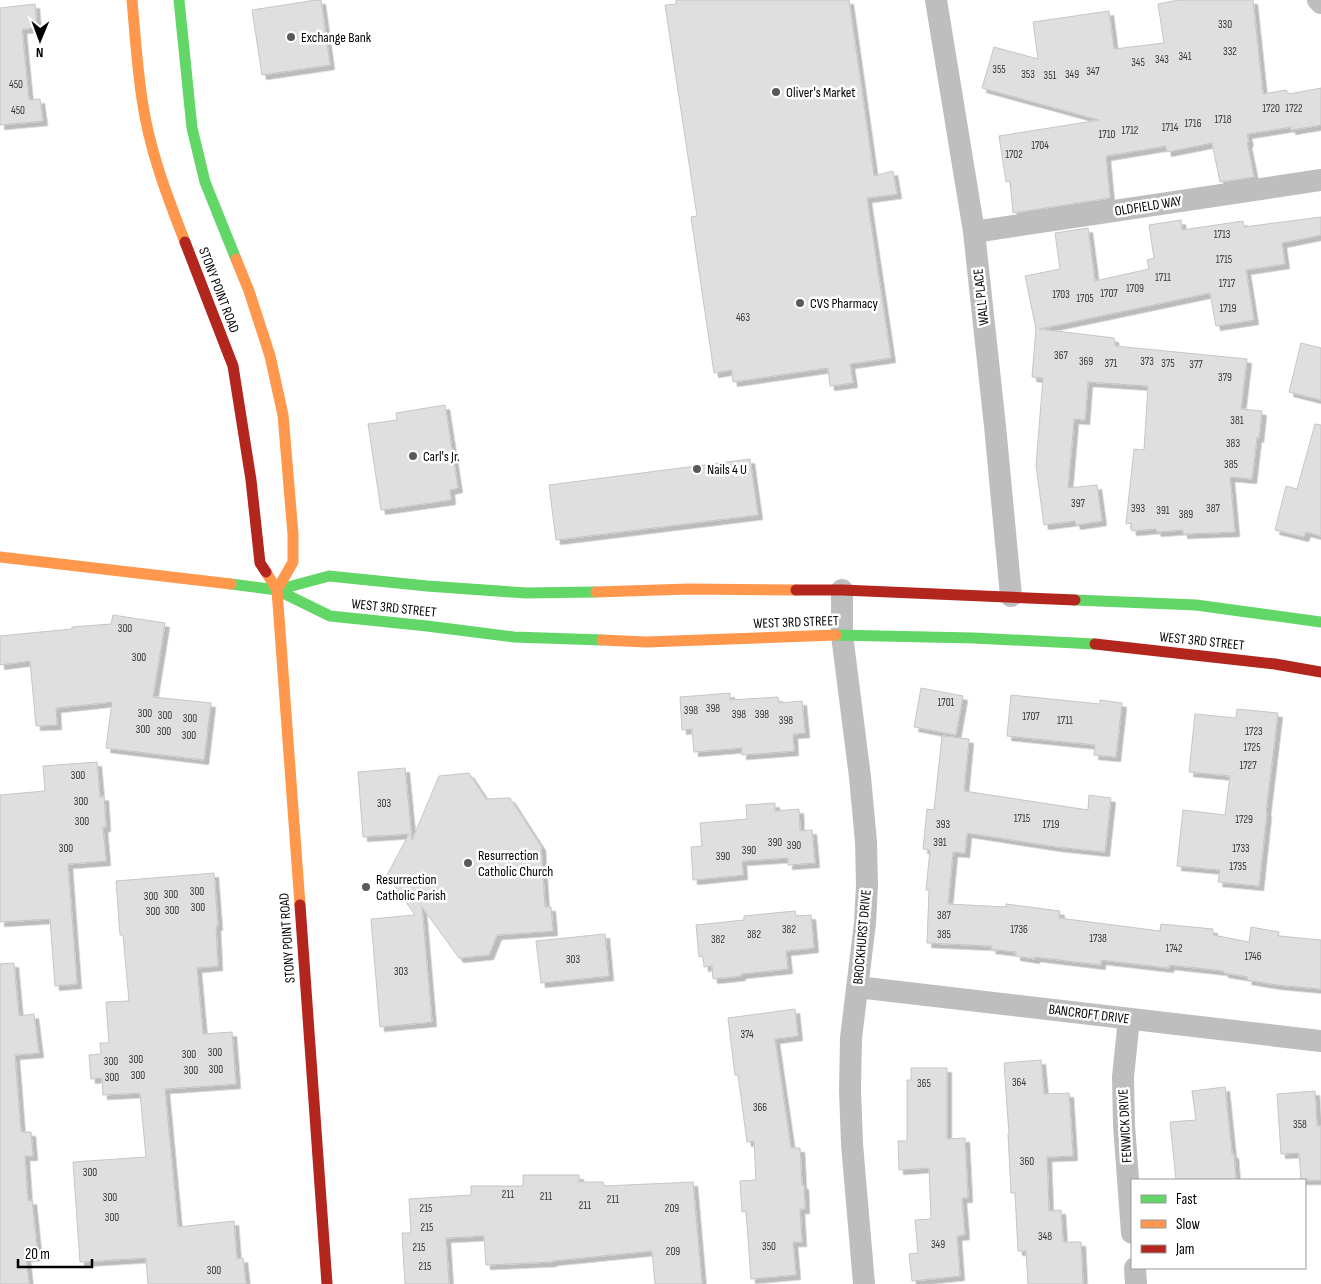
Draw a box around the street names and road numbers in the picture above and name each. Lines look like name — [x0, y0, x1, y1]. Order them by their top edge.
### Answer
street label: OLDFIELD WAY — [1113, 192, 1183, 220]
street label: STONY POINT ROAD — [195, 245, 243, 335]
street label: WALL PLACE — [970, 268, 992, 326]
street label: WEST 3RD STREET — [351, 595, 438, 621]
street label: WEST 3RD STREET — [753, 612, 839, 632]
street label: WEST 3RD STREET — [1159, 628, 1246, 654]
street label: BROCKHURST DRIVE — [849, 889, 875, 985]
street label: STONY POINT ROAD — [275, 892, 299, 984]
street label: BANCROFT DRIVE — [1048, 1001, 1130, 1027]
street label: FENWICK DRIVE — [1115, 1088, 1135, 1163]

